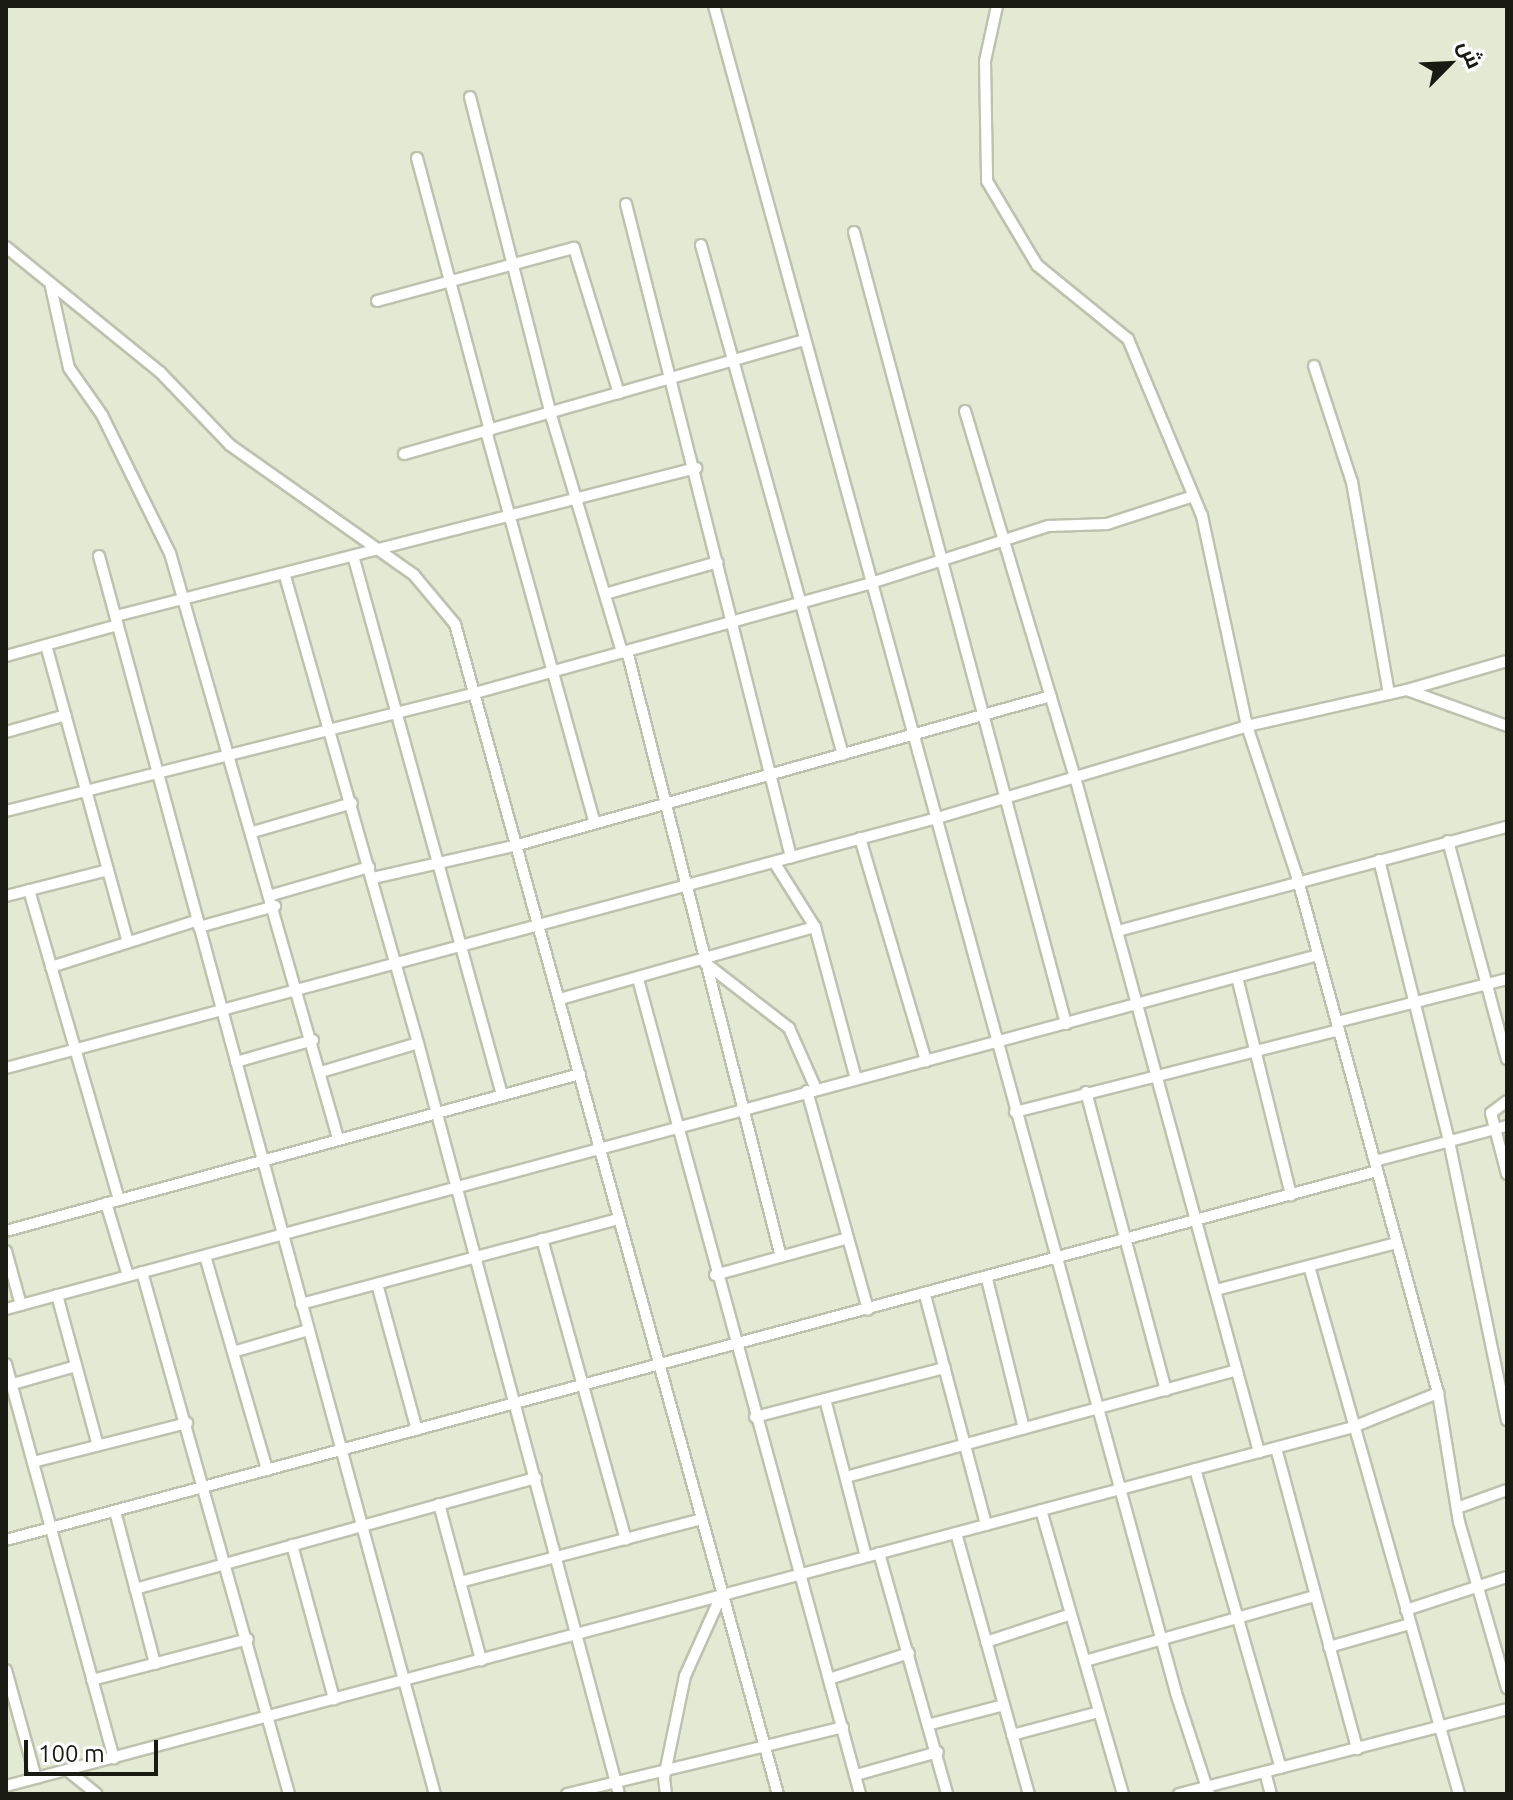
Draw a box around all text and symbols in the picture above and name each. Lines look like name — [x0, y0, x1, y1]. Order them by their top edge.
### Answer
north arrow — [1409, 24, 1489, 104]
text: ش — [1454, 36, 1489, 72]
scale bar — [28, 1724, 162, 1774]
text: 100 m — [38, 1740, 105, 1767]

